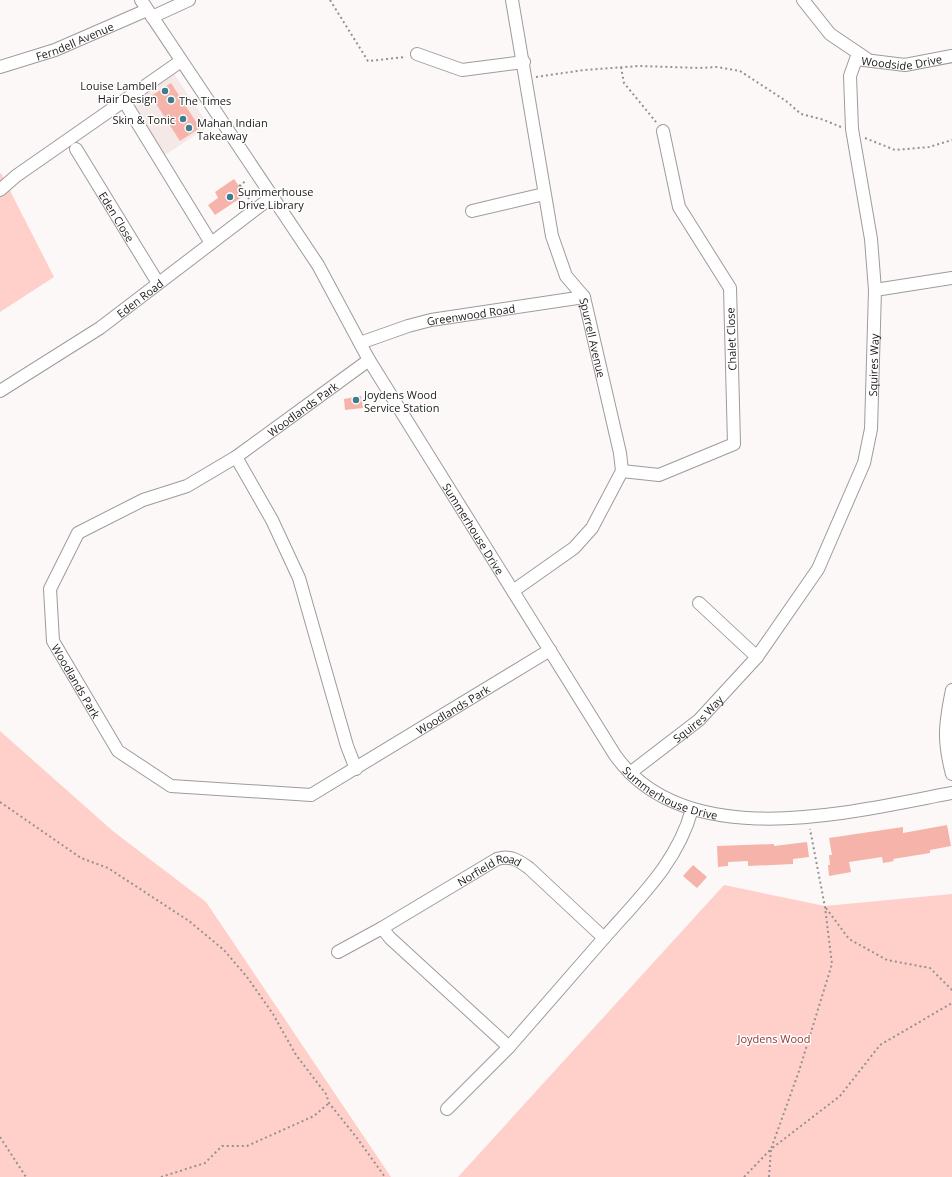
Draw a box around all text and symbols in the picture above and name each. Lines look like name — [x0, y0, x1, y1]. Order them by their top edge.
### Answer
street label: Ferndell Avenue — [34, 18, 116, 63]
street label: Woodside Drive — [861, 51, 943, 73]
place label: Louise Lambell Hair Design — [80, 78, 157, 106]
marker: Louise Lambell Hair Design — [160, 86, 170, 96]
place label: The Times — [179, 93, 231, 108]
marker: The Times — [166, 95, 176, 105]
place label: Skin & Tonic — [112, 112, 175, 127]
marker: Skin & Tonic — [178, 114, 188, 124]
place label: Mahan Indian Takeaway — [197, 115, 268, 143]
marker: Mahan Indian Takeaway — [184, 123, 194, 133]
place label: Summerhouse Drive Library — [238, 184, 313, 212]
street label: Eden Close — [96, 188, 138, 244]
marker: Summerhouse Drive Library — [225, 192, 235, 202]
street label: Eden Road — [113, 275, 166, 320]
street label: Spurrell Avenue — [577, 296, 610, 379]
street label: Greenwood Road — [425, 300, 516, 328]
street label: Chalet Close — [722, 307, 740, 371]
street label: Squires Way — [864, 333, 881, 397]
street label: Woodlands Park — [264, 378, 341, 439]
place label: Joydens Wood Service Station — [363, 387, 439, 415]
marker: Joydens Wood Service Station — [351, 395, 361, 405]
street label: Summerhouse Drive — [440, 480, 508, 577]
street label: Woodlands Park — [49, 641, 104, 721]
street label: Woodlands Park — [413, 681, 493, 737]
street label: Squires Way — [669, 691, 726, 745]
street label: Summerhouse Drive — [620, 763, 719, 822]
street label: Norfield Road — [454, 850, 524, 889]
park label: Joydens Wood — [737, 1031, 810, 1046]

